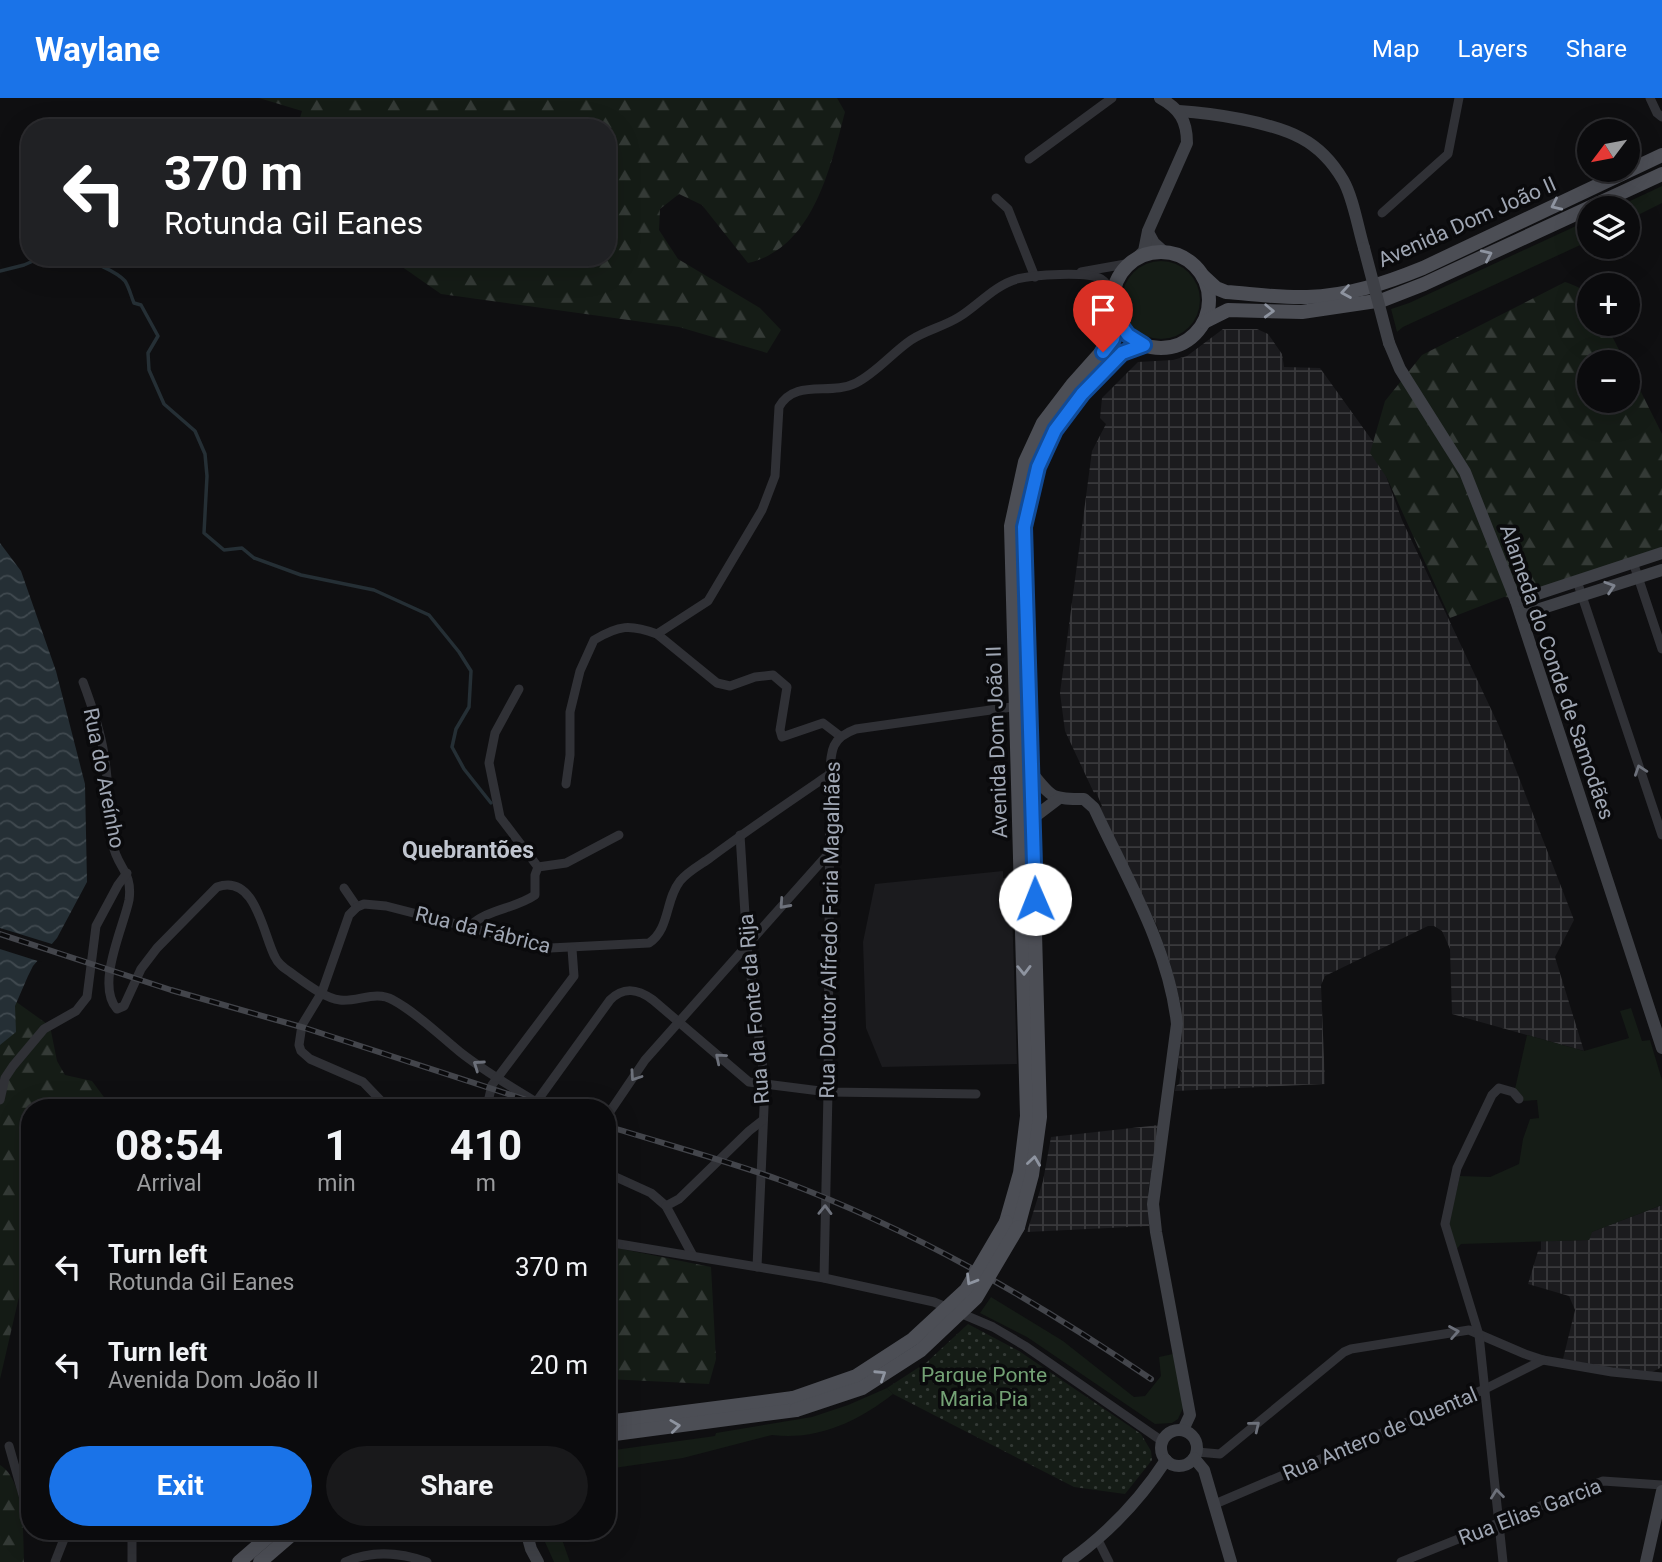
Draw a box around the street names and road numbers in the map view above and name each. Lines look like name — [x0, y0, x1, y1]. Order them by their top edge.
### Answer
street label: Avenida Dom João II — [1374, 172, 1560, 272]
street label: Alameda do Conde de Samodães — [1495, 521, 1619, 823]
street label: Avenida Dom João II — [982, 645, 1012, 839]
street label: Rua do Areínho — [79, 706, 129, 850]
street label: Rua Doutor Alfredo Faria Magalhães — [815, 761, 845, 1099]
street label: Rua da Fábrica — [413, 902, 553, 958]
street label: Rua da Fonte da Rija — [734, 913, 774, 1105]
street label: Rua Antero de Quental — [1279, 1382, 1481, 1486]
street label: Rua Elias Garcia — [1455, 1474, 1605, 1550]

